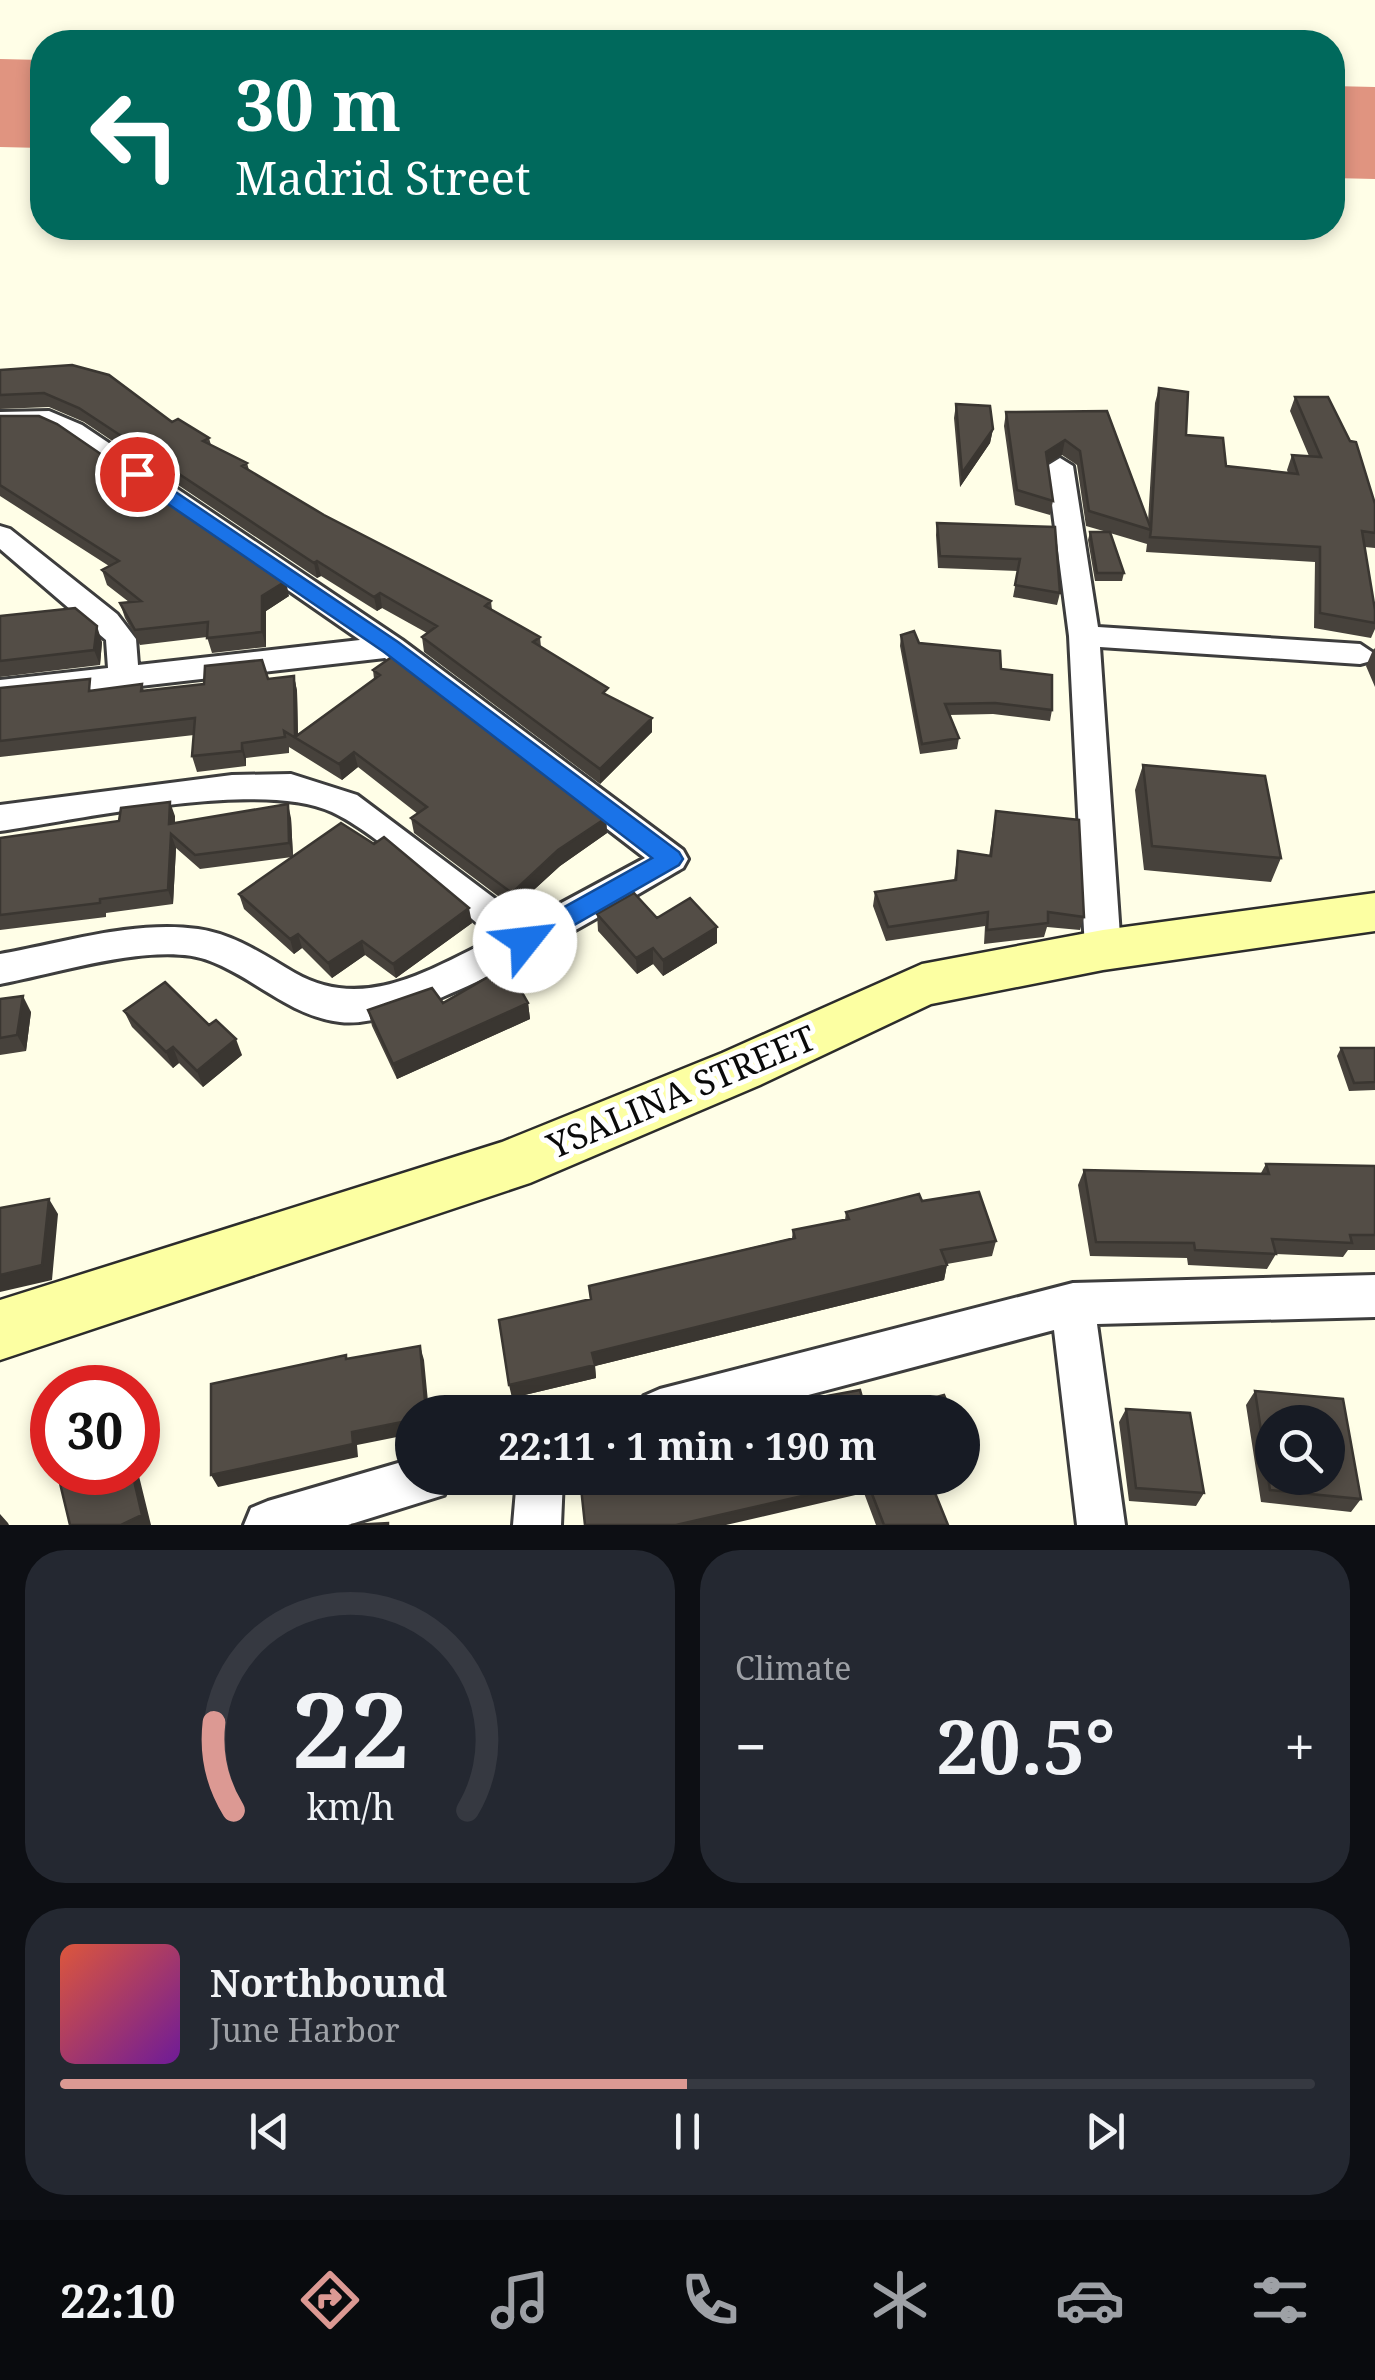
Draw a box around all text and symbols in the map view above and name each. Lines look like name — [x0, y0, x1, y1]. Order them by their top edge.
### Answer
text: 30 m — [235, 56, 401, 152]
icon: left — [70, 70, 200, 200]
text: Madrid Street — [235, 147, 531, 208]
pin — [95, 432, 180, 517]
icon: arrive — [110, 447, 165, 502]
position arrow — [473, 889, 577, 993]
street label: YSALINA STREET — [539, 1013, 822, 1169]
speed limit sign: 30 — [30, 1365, 160, 1495]
map controls — [1255, 1405, 1345, 1495]
button: search — [1255, 1405, 1345, 1495]
text: 22:11 · 1 min · 190 m — [498, 1419, 877, 1471]
text: Climate — [735, 1646, 851, 1689]
text: 22 — [291, 1657, 409, 1798]
text: 20.5° — [936, 1694, 1115, 1796]
text: − — [735, 1708, 767, 1783]
text: + — [1284, 1708, 1315, 1783]
text: km/h — [306, 1782, 394, 1830]
text: Northbound — [210, 1956, 447, 2008]
text: June Harbor — [210, 2008, 399, 2051]
icon: previous — [242, 2104, 297, 2159]
icon: pause — [660, 2104, 715, 2159]
icon: next — [1078, 2104, 1133, 2159]
icon: directions — [295, 2265, 365, 2335]
icon: music — [485, 2265, 555, 2335]
icon: phone — [675, 2265, 745, 2335]
icon: climate — [865, 2265, 935, 2335]
icon: car — [1055, 2265, 1125, 2335]
icon: filters — [1245, 2265, 1315, 2335]
text: 22:10 — [60, 2270, 175, 2331]

